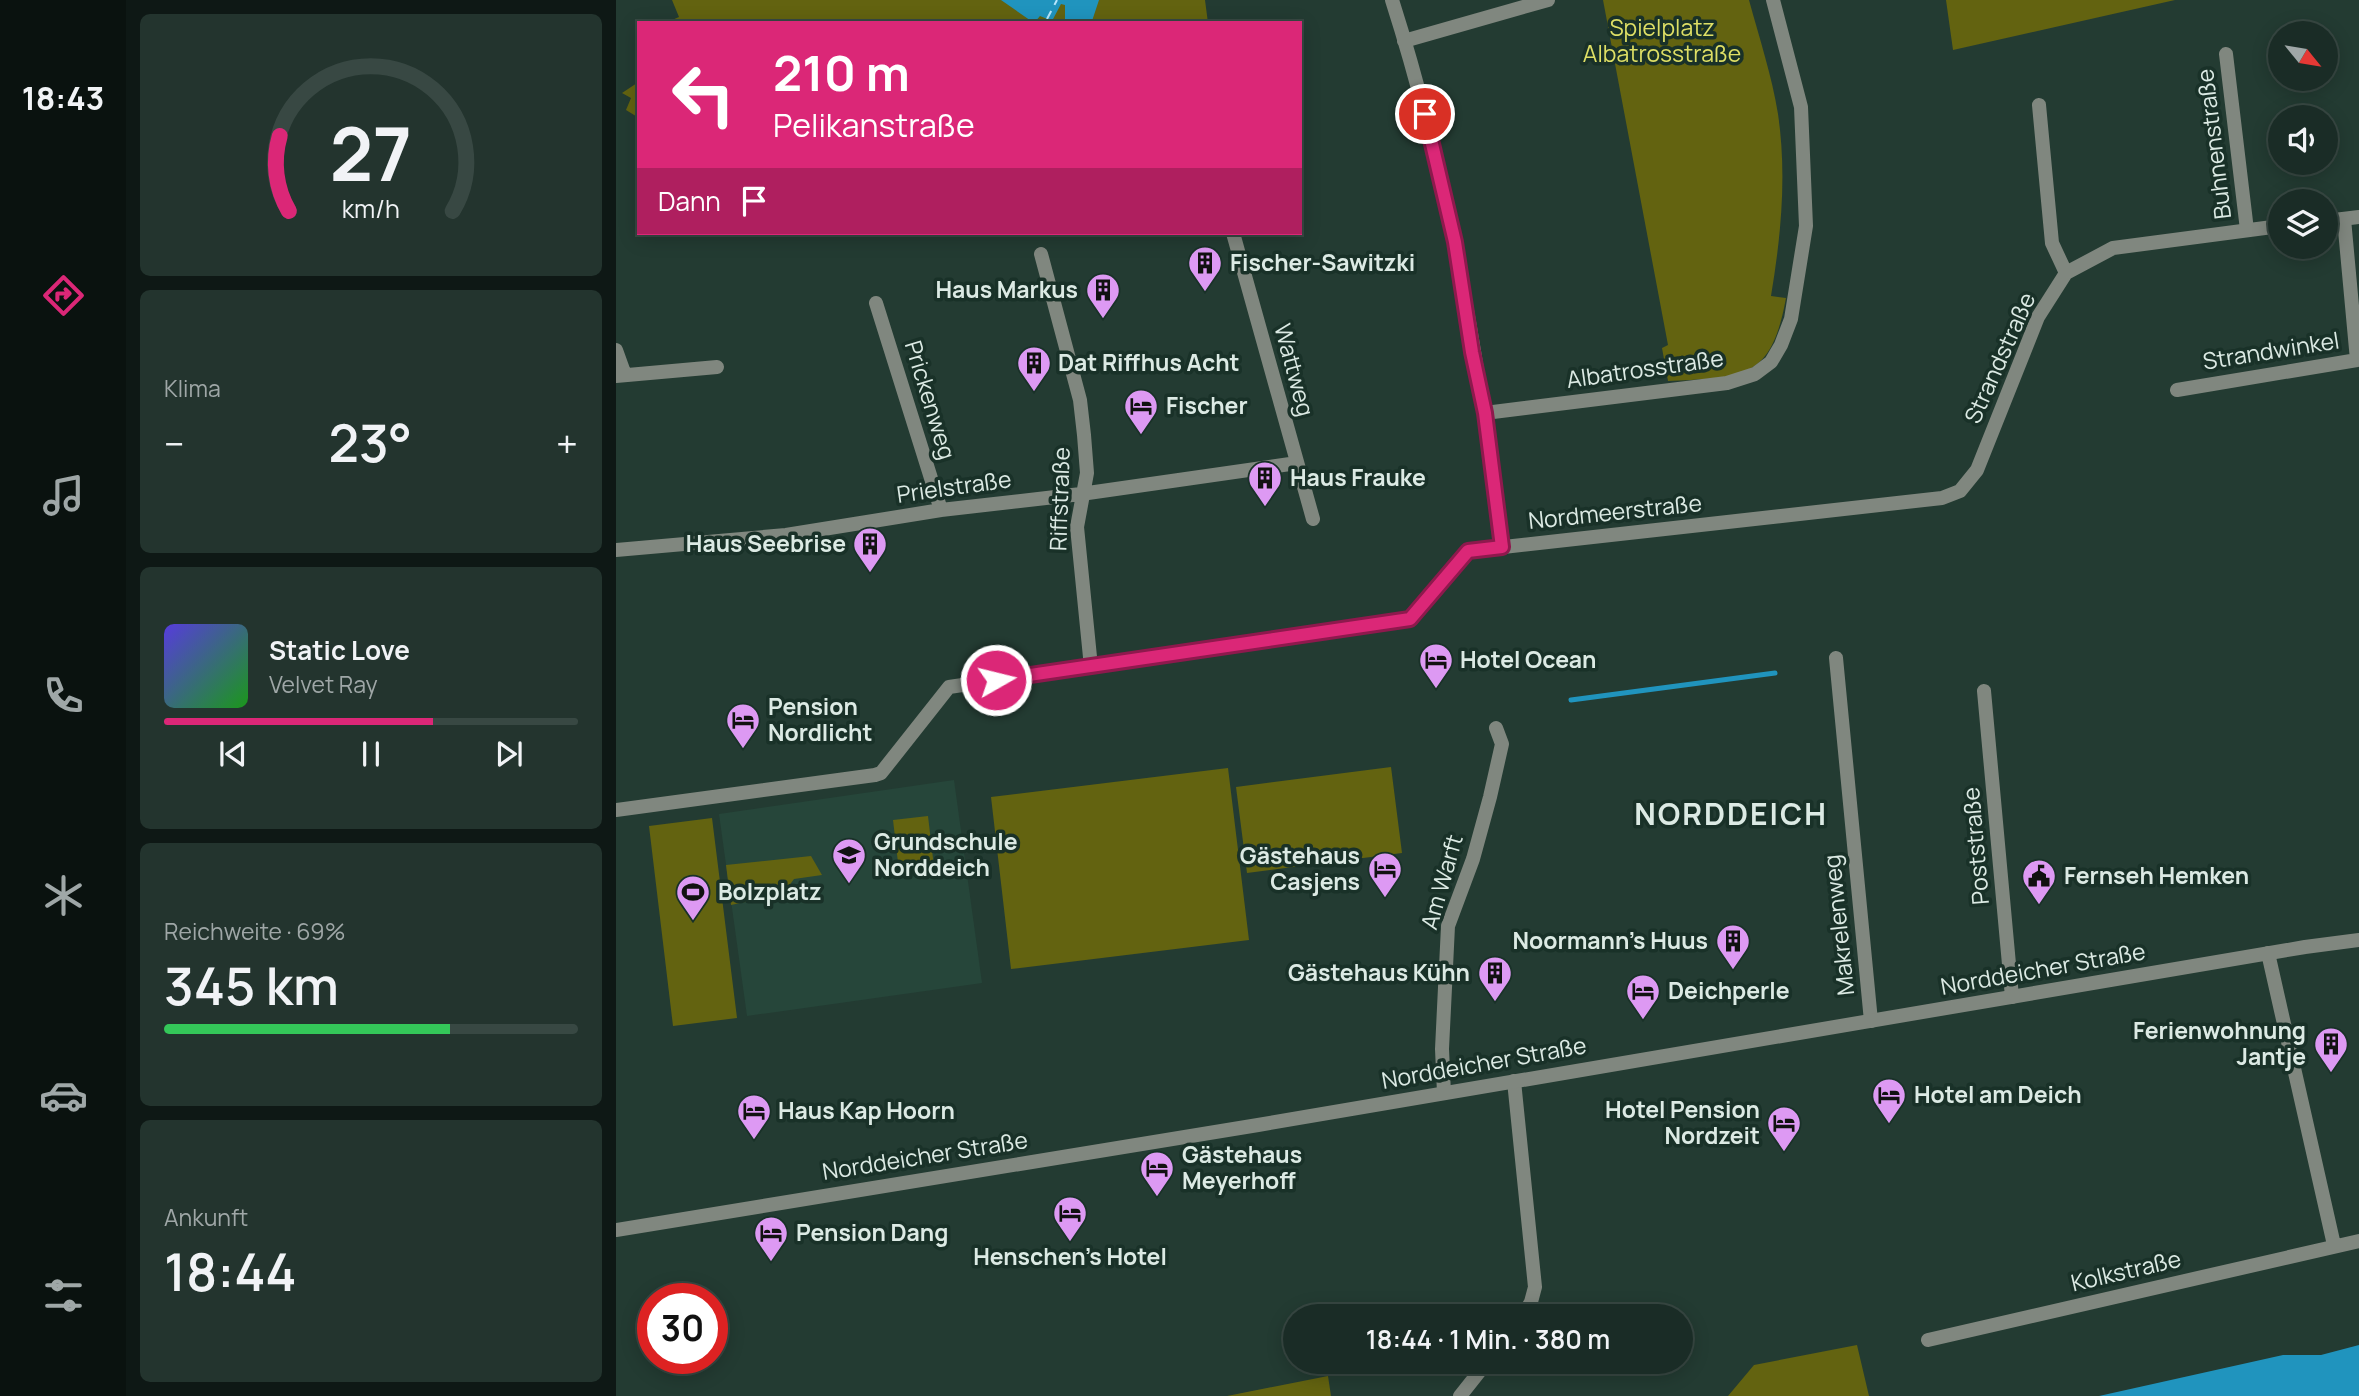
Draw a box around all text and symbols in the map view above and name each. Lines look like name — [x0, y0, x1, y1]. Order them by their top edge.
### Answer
park label: Spielplatz Albatrosstraße — [1583, 11, 1741, 69]
north arrow — [2268, 21, 2338, 91]
map controls — [2268, 21, 2338, 259]
text: 210 m — [773, 39, 910, 106]
icon: left — [658, 49, 749, 140]
street label: Buhnenstraße — [2188, 67, 2238, 221]
text: 18:43 — [22, 76, 104, 120]
pin — [1395, 84, 1455, 144]
icon: arrive — [1406, 95, 1444, 133]
text: Pelikanstraße — [773, 103, 975, 147]
text: 27 — [330, 104, 412, 204]
button: sound — [2268, 105, 2338, 175]
icon: arrive — [735, 182, 773, 220]
text: Dann — [658, 183, 721, 219]
button: layers — [2268, 189, 2338, 259]
text: km/h — [342, 191, 400, 226]
building icon: Fischer-Sawitzki — [1186, 244, 1224, 293]
place label: Fischer-Sawitzki — [1230, 246, 1415, 278]
icon: directions — [39, 271, 88, 320]
building icon: Haus Markus — [1084, 271, 1122, 320]
place label: Haus Markus — [935, 273, 1078, 305]
street label: Strandstraße — [1956, 287, 2042, 428]
street label: Wattweg — [1267, 320, 1323, 420]
street label: Strandwinkel — [2200, 323, 2341, 377]
street label: Prickenweg — [898, 336, 964, 463]
street label: Albatrosstraße — [1564, 341, 1725, 395]
building icon: Dat Riffhus Acht — [1015, 344, 1053, 393]
place label: Dat Riffhus Acht — [1058, 346, 1240, 378]
text: Klima — [164, 372, 221, 404]
hotel icon: Fischer — [1122, 387, 1160, 436]
place label: Fischer — [1166, 389, 1248, 421]
text: 23° — [328, 407, 412, 478]
text: − — [164, 417, 185, 469]
text: + — [556, 417, 578, 469]
street label: Riffstraße — [1041, 446, 1077, 552]
building icon: Haus Frauke — [1246, 459, 1284, 508]
place label: Haus Frauke — [1290, 461, 1426, 493]
street label: Prielstraße — [894, 462, 1013, 510]
icon: music — [39, 471, 88, 520]
street label: Nordmeerstraße — [1527, 486, 1703, 536]
building icon: Haus Seebrise — [851, 525, 889, 574]
place label: Haus Seebrise — [686, 527, 846, 559]
text: Static Love — [269, 632, 410, 668]
hotel icon: Hotel Ocean — [1417, 641, 1455, 690]
position arrow — [959, 643, 1033, 717]
place label: Hotel Ocean — [1460, 643, 1596, 675]
text: Velvet Ray — [269, 668, 378, 700]
icon: phone — [39, 671, 88, 720]
place label: Pension Nordlicht — [768, 690, 872, 748]
hotel icon: Pension Nordlicht — [724, 701, 762, 750]
icon: previous — [214, 735, 252, 773]
icon: pause — [352, 735, 390, 773]
icon: next — [490, 735, 528, 773]
street label: Poststraße — [1954, 786, 1996, 906]
district label: NORDDEICH — [1634, 793, 1828, 834]
place label: Grundschule Norddeich — [874, 825, 1018, 883]
street label: Am Warft — [1412, 830, 1470, 933]
school or university icon: Grundschule Norddeich — [830, 836, 868, 885]
place label: Gästehaus Casjens — [1240, 839, 1360, 897]
hotel icon: Gästehaus Casjens — [1366, 850, 1404, 899]
street label: Makrelenweg — [1815, 853, 1861, 997]
public building icon: Fernseh Hemken — [2020, 857, 2058, 906]
place label: Fernseh Hemken — [2064, 859, 2249, 891]
icon: climate — [39, 871, 88, 920]
sports icon: Bolzplatz — [674, 873, 712, 922]
place label: Bolzplatz — [718, 875, 822, 907]
text: Reichweite · 69% — [164, 915, 345, 947]
building icon: Noormann's Huus — [1714, 922, 1752, 971]
place label: Noormann's Huus — [1513, 924, 1708, 956]
street label: Norddeicher Straße — [1938, 934, 2148, 1002]
text: 345 km — [164, 950, 339, 1021]
building icon: Gästehaus Kühn — [1476, 954, 1514, 1003]
place label: Gästehaus Kühn — [1288, 956, 1470, 988]
hotel icon: Deichperle — [1624, 972, 1662, 1021]
place label: Deichperle — [1668, 974, 1790, 1006]
place label: Ferienwohnung Jantje — [2133, 1014, 2306, 1072]
building icon: Ferienwohnung Jantje — [2312, 1025, 2350, 1074]
street label: Norddeicher Straße — [1379, 1028, 1589, 1096]
icon: car — [39, 1071, 88, 1120]
hotel icon: Hotel am Deich — [1870, 1076, 1908, 1125]
place label: Hotel am Deich — [1914, 1078, 2082, 1110]
hotel icon: Haus Kap Hoorn — [735, 1092, 773, 1141]
place label: Hotel Pension Nordzeit — [1605, 1093, 1760, 1151]
place label: Haus Kap Hoorn — [778, 1094, 955, 1126]
hotel icon: Hotel Pension Nordzeit — [1765, 1104, 1803, 1153]
street label: Norddeicher Straße — [820, 1123, 1030, 1187]
place label: Gästehaus Meyerhoff — [1182, 1138, 1302, 1196]
hotel icon: Gästehaus Meyerhoff — [1138, 1149, 1176, 1198]
hotel icon: Henschen's Hotel — [1051, 1194, 1089, 1243]
text: Ankunft — [164, 1201, 248, 1233]
hotel icon: Pension Dang — [752, 1214, 790, 1263]
place label: Pension Dang — [796, 1216, 948, 1248]
text: 18:44 — [164, 1236, 297, 1307]
place label: Henschen's Hotel — [973, 1240, 1167, 1272]
street label: Kolkstraße — [2068, 1242, 2184, 1298]
icon: filters — [39, 1271, 88, 1320]
speed limit sign: 30 — [637, 1283, 728, 1374]
text: 18:44 · 1 Min. · 380 m — [1366, 1321, 1610, 1357]

